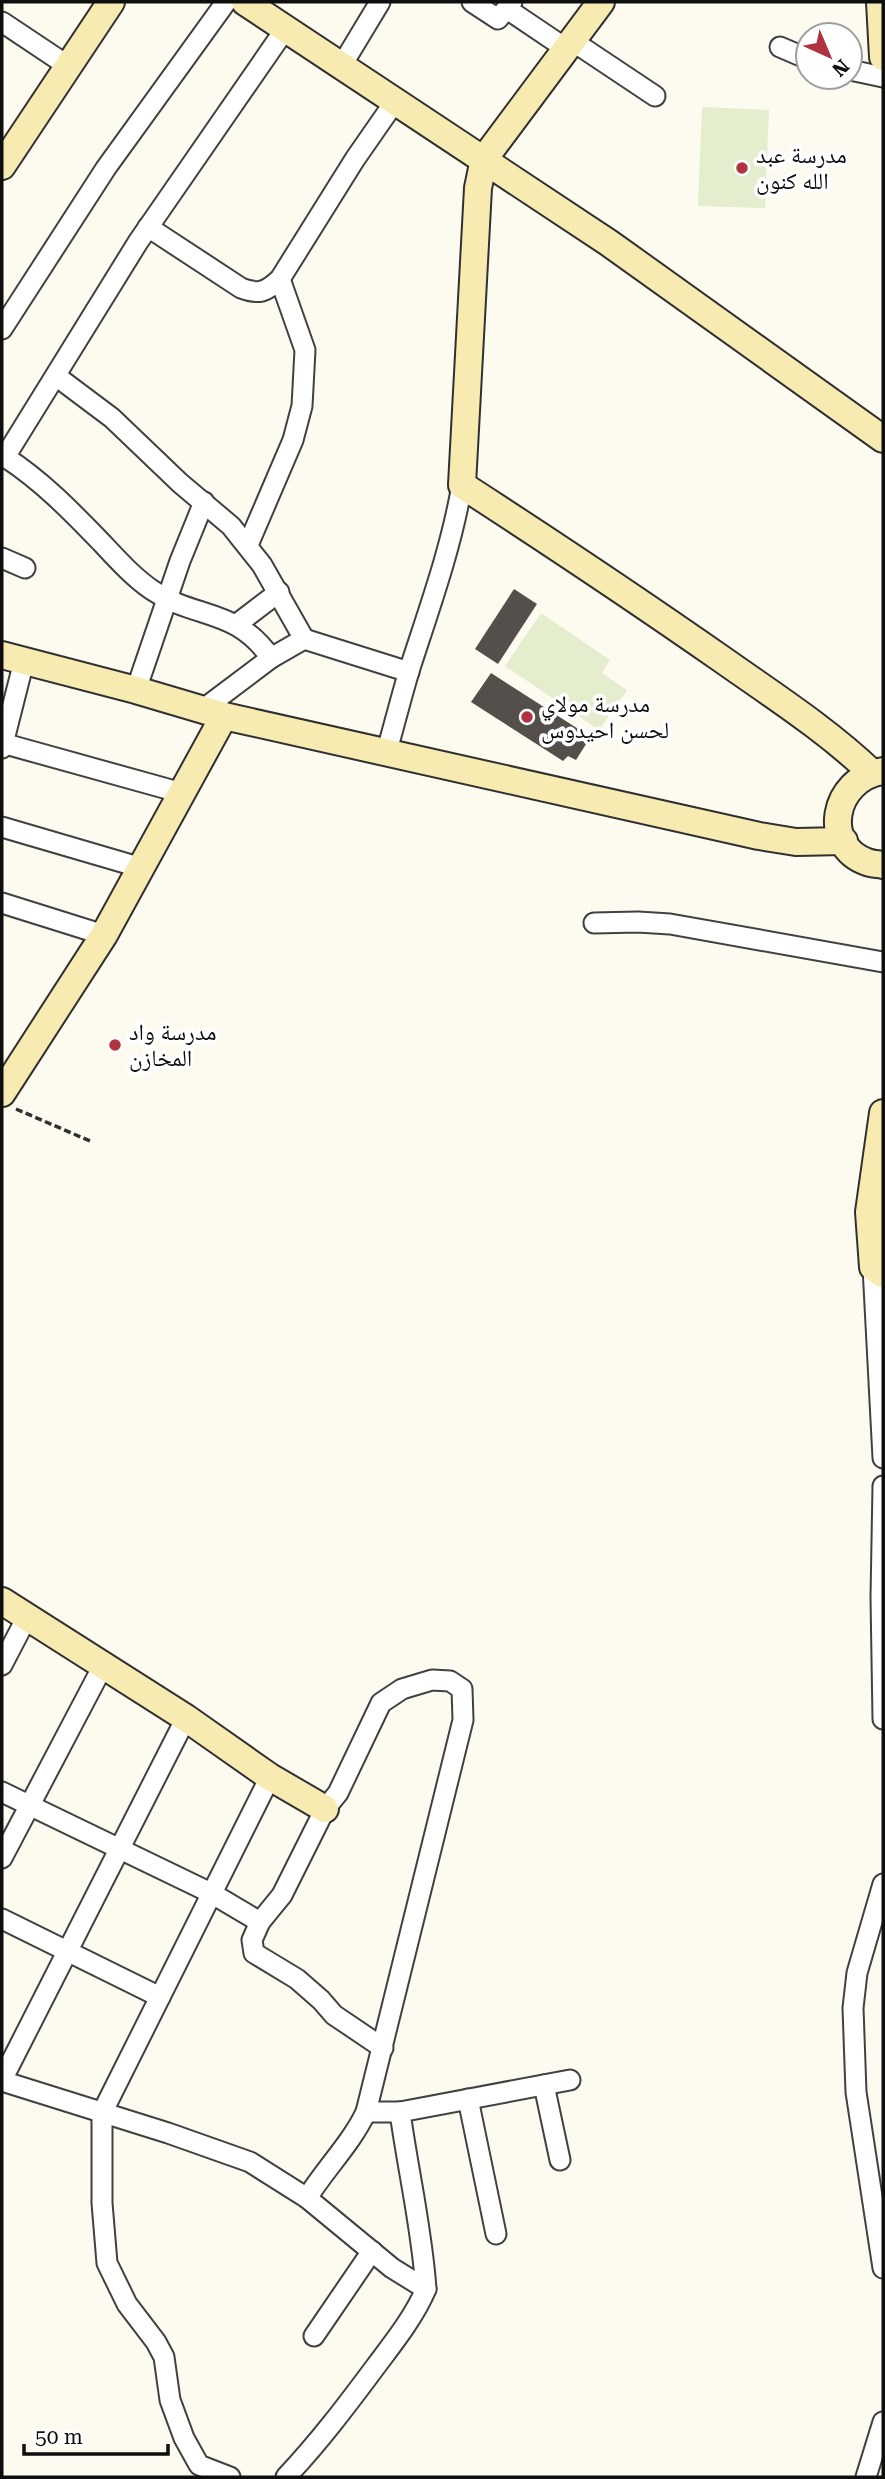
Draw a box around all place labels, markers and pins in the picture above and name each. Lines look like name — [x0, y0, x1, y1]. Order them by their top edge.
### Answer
place label: مدرسة عبد الله كنون — [756, 142, 847, 195]
marker: مدرسة عبد الله كنون — [734, 160, 750, 176]
place label: مدرسة مولاي لحسن احيدوس — [541, 691, 669, 744]
marker: مدرسة مولاي لحسن احيدوس — [519, 709, 535, 725]
place label: مدرسة واد المخازن — [129, 1019, 216, 1072]
marker: مدرسة واد المخازن — [107, 1037, 123, 1053]

